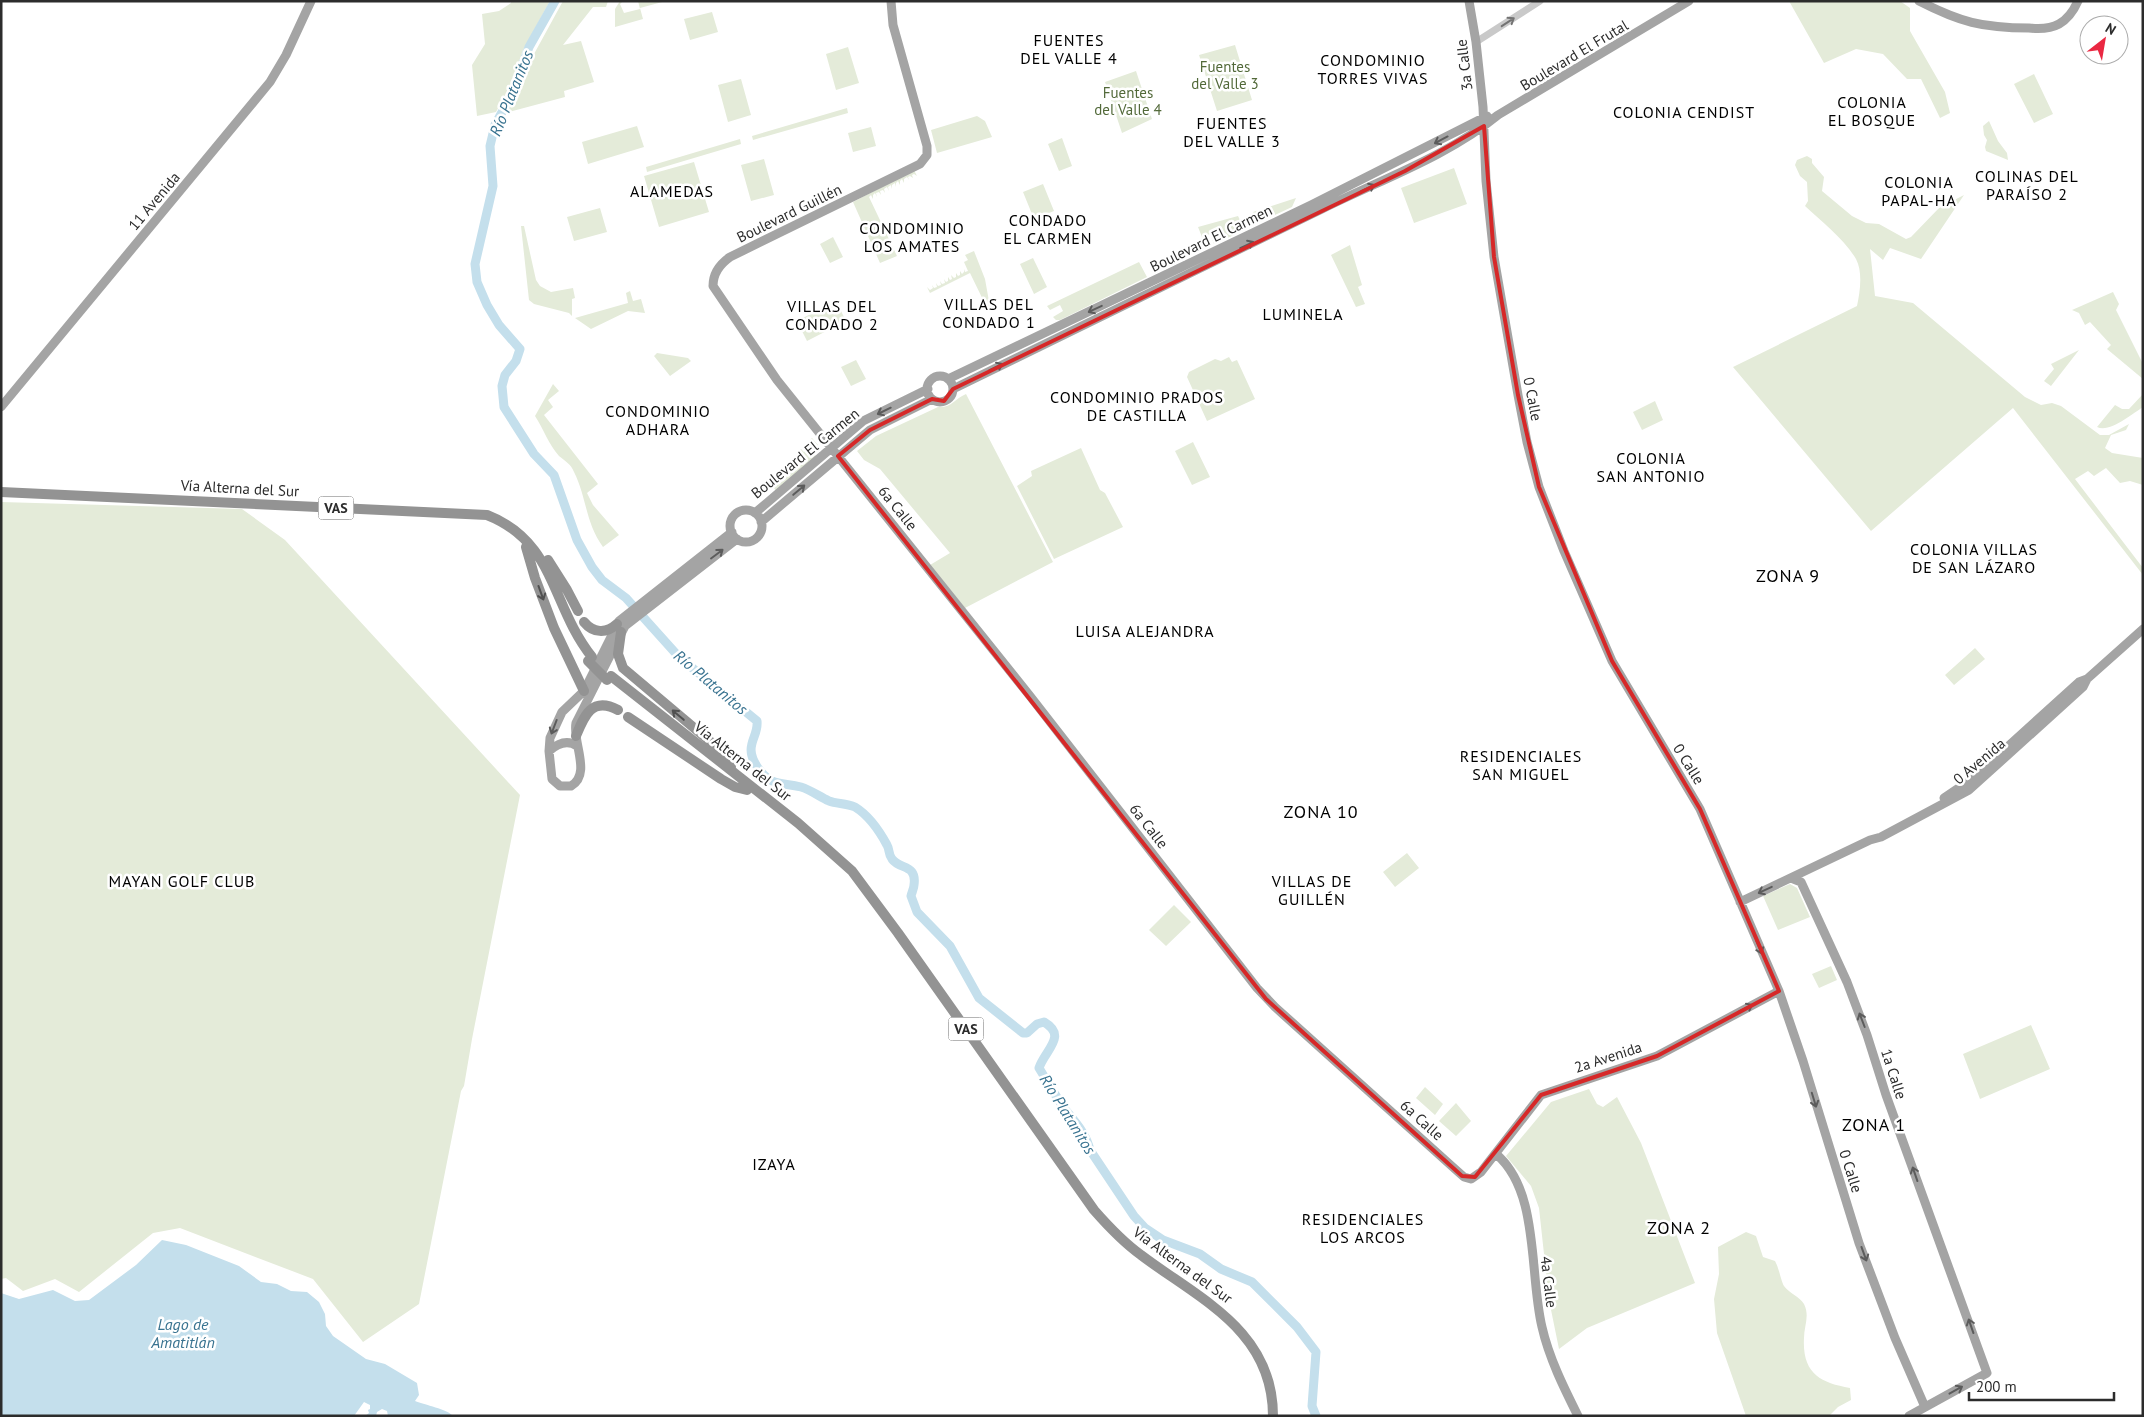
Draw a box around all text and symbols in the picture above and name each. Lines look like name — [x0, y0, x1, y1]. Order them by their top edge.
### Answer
street label: Boulevard El Frutal — [1517, 15, 1632, 95]
north arrow — [2079, 15, 2129, 65]
one-way arrow — [1501, 17, 1515, 27]
text: N — [2102, 19, 2119, 39]
district label: FUENTES DEL VALLE 4 — [1020, 30, 1118, 68]
street label: 3a Calle — [1451, 38, 1477, 92]
water label: Río Platanitos — [485, 47, 537, 139]
district label: CONDOMINIO TORRES VIVAS — [1318, 50, 1428, 88]
park label: Fuentes del Valle 3 — [1191, 57, 1259, 93]
park label: Fuentes del Valle 4 — [1094, 83, 1162, 119]
district label: COLONIA EL BOSQUE — [1828, 92, 1916, 130]
district label: COLONIA CENDIST — [1613, 102, 1755, 122]
district label: FUENTES DEL VALLE 3 — [1183, 113, 1281, 151]
one-way arrow — [1434, 136, 1449, 145]
district label: COLINAS DEL PARAÍSO 2 — [1975, 166, 2079, 204]
street label: 11 Avenida — [124, 168, 184, 234]
district label: COLONIA PAPAL-HA — [1881, 172, 1957, 210]
street label: Boulevard Guillén — [733, 179, 845, 247]
district label: ALAMEDAS — [630, 181, 714, 201]
one-way arrow — [1360, 182, 1375, 192]
street label: Boulevard El Carmen — [1147, 200, 1275, 276]
district label: CONDADO EL CARMEN — [1003, 210, 1093, 248]
district label: CONDOMINIO LOS AMATES — [859, 218, 965, 256]
one-way arrow — [1239, 240, 1254, 249]
district label: VILLAS DEL CONDADO 1 — [942, 294, 1036, 332]
district label: VILLAS DEL CONDADO 2 — [785, 296, 879, 334]
one-way arrow — [1088, 304, 1103, 314]
district label: LUMINELA — [1262, 304, 1344, 324]
one-way arrow — [988, 362, 1003, 372]
street label: 0 Calle — [1519, 375, 1547, 423]
district label: CONDOMINIO PRADOS DE CASTILLA — [1050, 387, 1224, 425]
district label: CONDOMINIO ADHARA — [605, 401, 711, 439]
street label: Boulevard El Carmen — [747, 404, 863, 502]
one-way arrow — [877, 407, 892, 416]
district label: COLONIA SAN ANTONIO — [1597, 448, 1705, 486]
street label: Vía Alterna del Sur — [179, 475, 300, 501]
street label: 6a Calle — [874, 482, 922, 534]
one-way arrow — [792, 485, 805, 496]
road number: VAS — [318, 496, 354, 520]
district label: COLONIA VILLAS DE SAN LÁZARO — [1910, 539, 2038, 577]
one-way arrow — [710, 549, 724, 559]
district label: ZONA 9 — [1756, 564, 1820, 587]
one-way arrow — [537, 585, 546, 601]
district label: LUISA ALEJANDRA — [1075, 621, 1215, 641]
water label: Río Platanitos — [670, 645, 753, 719]
one-way arrow — [672, 709, 685, 720]
street label: Vía Alterna del Sur — [690, 716, 796, 805]
one-way arrow — [549, 719, 558, 734]
street label: 0 Avenida — [1949, 734, 2009, 788]
street label: 0 Calle — [1669, 740, 1709, 788]
district label: RESIDENCIALES SAN MIGUEL — [1460, 746, 1582, 784]
street label: 6a Calle — [1126, 800, 1172, 852]
district label: ZONA 10 — [1283, 800, 1359, 823]
district label: MAYAN GOLF CLUB — [109, 871, 255, 891]
district label: VILLAS DE GUILLÉN — [1271, 871, 1352, 909]
one-way arrow — [1758, 886, 1773, 895]
one-way arrow — [1755, 939, 1765, 954]
one-way arrow — [1738, 1003, 1753, 1012]
one-way arrow — [1857, 1013, 1866, 1029]
road number: VAS — [948, 1018, 984, 1040]
street label: 2a Avenida — [1572, 1037, 1644, 1077]
street label: 1a Calle — [1877, 1046, 1911, 1102]
water label: Río Platanitos — [1036, 1070, 1101, 1158]
one-way arrow — [1810, 1091, 1820, 1107]
street label: 6a Calle — [1396, 1096, 1448, 1144]
district label: ZONA 1 — [1842, 1113, 1906, 1136]
street label: 0 Calle — [1835, 1147, 1867, 1195]
district label: IZAYA — [752, 1154, 796, 1174]
one-way arrow — [1910, 1167, 1919, 1182]
district label: RESIDENCIALES LOS ARCOS — [1302, 1209, 1424, 1247]
district label: ZONA 2 — [1647, 1216, 1711, 1239]
street label: Vía Alterna del Sur — [1129, 1222, 1237, 1308]
one-way arrow — [1860, 1247, 1869, 1262]
street label: 4a Calle — [1536, 1255, 1562, 1309]
water label: Lago de Amatitlán — [150, 1314, 215, 1352]
one-way arrow — [1966, 1319, 1975, 1335]
scale bar — [1969, 1370, 2114, 1402]
text: 200 m — [1976, 1377, 2017, 1396]
one-way arrow — [1948, 1384, 1963, 1394]

